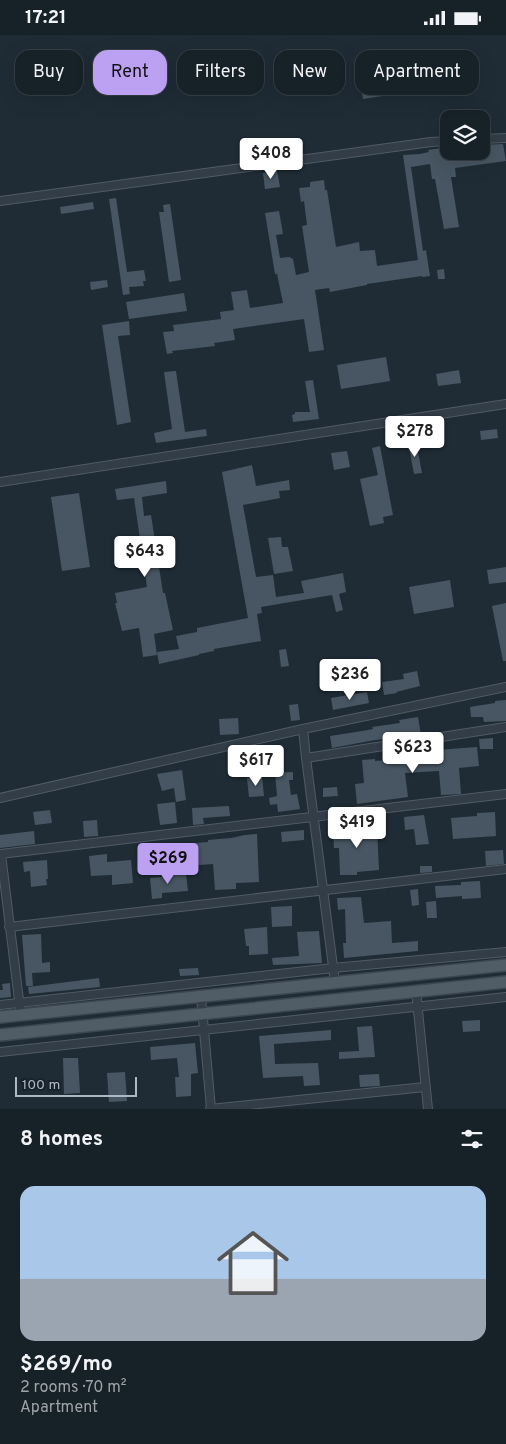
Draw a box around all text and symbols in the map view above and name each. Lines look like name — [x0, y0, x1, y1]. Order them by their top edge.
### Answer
text: 17:21 — [25, 6, 67, 30]
chip: Buy — [15, 50, 83, 95]
chip: Rent — [93, 50, 167, 95]
chip: Filters — [177, 50, 264, 95]
chip: New — [274, 50, 345, 95]
chip: Apartment — [355, 50, 479, 95]
map controls — [440, 110, 490, 160]
button: layers — [440, 110, 490, 160]
pin: $408 — [241, 137, 301, 180]
text: $408 — [251, 144, 291, 164]
pin: $278 — [385, 415, 445, 458]
text: $278 — [396, 422, 434, 442]
pin: $643 — [115, 535, 175, 578]
text: $643 — [125, 542, 165, 562]
pin: $236 — [320, 659, 380, 701]
text: $236 — [331, 665, 369, 685]
pin: $623 — [383, 731, 443, 774]
text: $623 — [394, 738, 432, 758]
pin: $617 — [226, 745, 286, 787]
text: $617 — [239, 751, 273, 771]
pin: $419 — [327, 807, 387, 849]
text: $419 — [339, 813, 375, 833]
pin: $269 — [138, 843, 198, 885]
text: $269 — [148, 849, 188, 869]
scale bar — [15, 1074, 138, 1097]
text: 100 m — [22, 1077, 60, 1094]
icon: filters — [458, 1125, 486, 1153]
text: 8 homes — [20, 1126, 103, 1153]
icon: home — [208, 1218, 298, 1308]
text: $269/mo — [20, 1351, 113, 1378]
text: 2 rooms · 70 m² — [20, 1378, 127, 1398]
text: Apartment — [20, 1398, 98, 1418]

